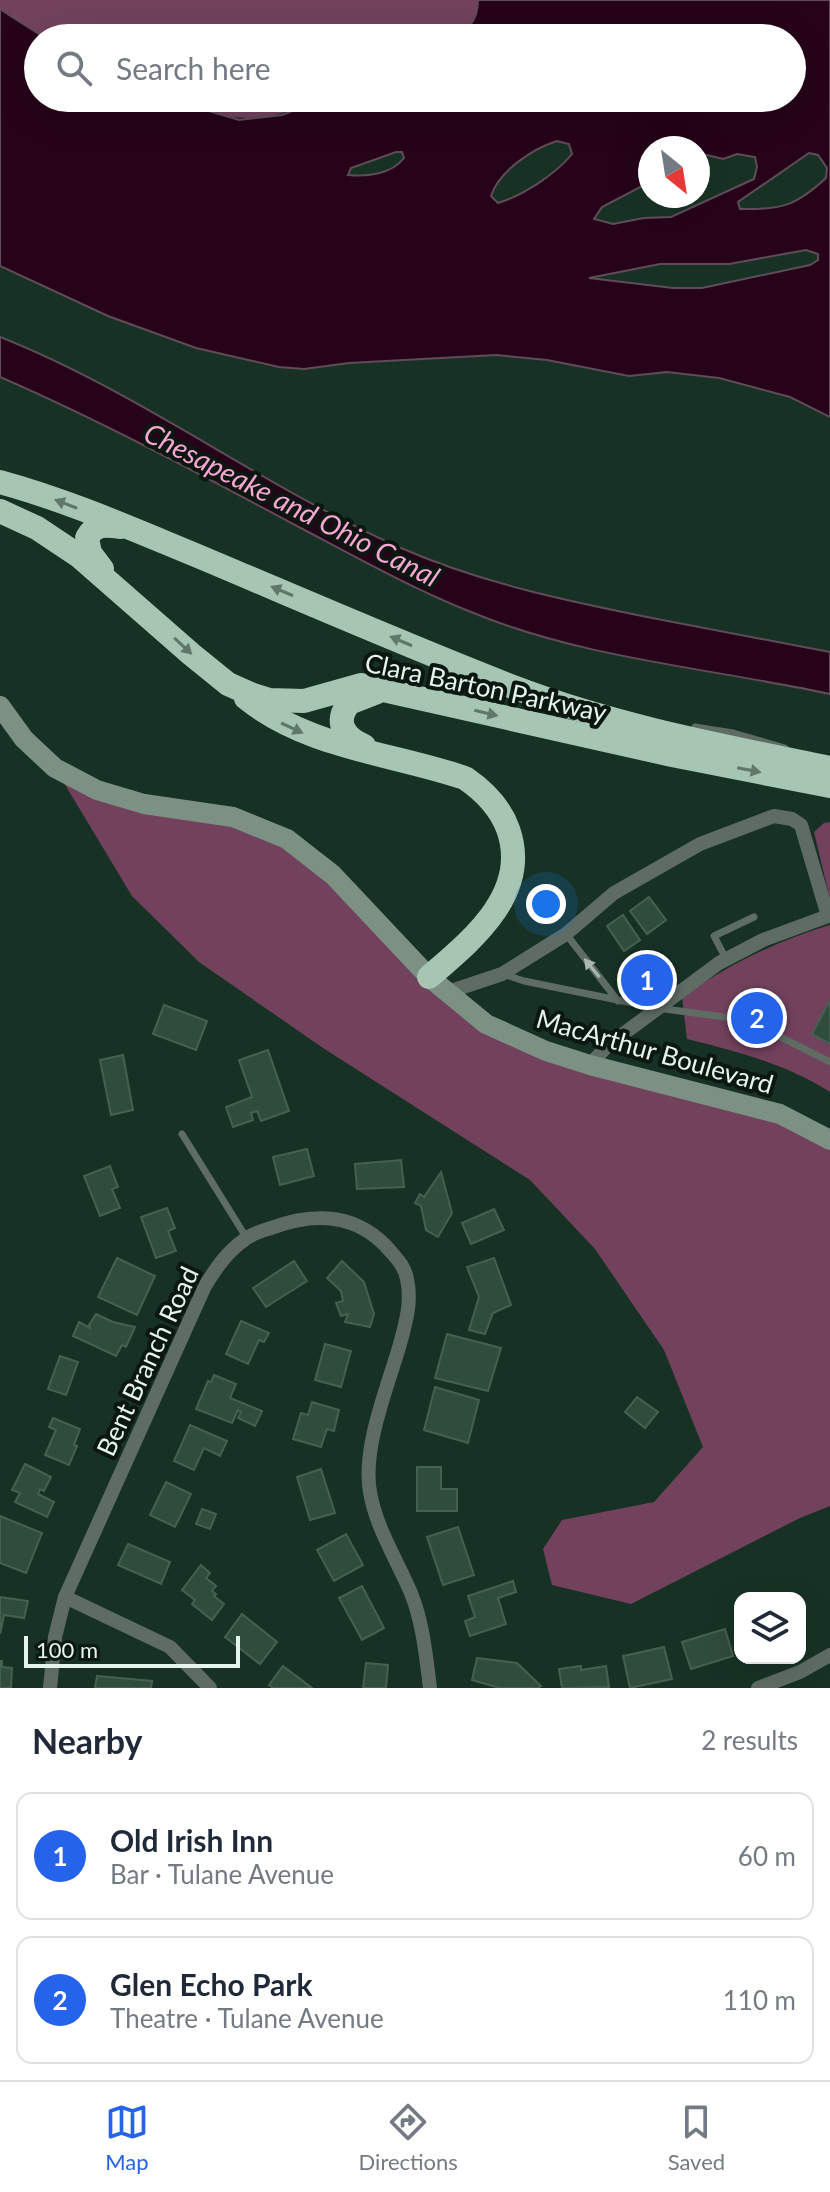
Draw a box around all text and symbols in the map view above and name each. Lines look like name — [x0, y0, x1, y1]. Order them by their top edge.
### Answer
search box — [24, 24, 806, 112]
icon: search — [52, 46, 96, 90]
text: Search here — [116, 50, 271, 86]
north arrow — [638, 136, 710, 208]
water label: Chesapeake and Ohio Canal — [139, 415, 445, 593]
one-way arrow — [54, 497, 78, 510]
one-way arrow — [270, 584, 294, 597]
one-way arrow — [389, 634, 413, 647]
one-way arrow — [173, 637, 192, 655]
street label: Clara Barton Parkway — [362, 646, 610, 728]
one-way arrow — [474, 707, 499, 720]
one-way arrow — [281, 721, 304, 735]
one-way arrow — [736, 765, 761, 777]
your location — [526, 884, 566, 924]
pin: 1 — [621, 950, 673, 1010]
one-way arrow — [583, 957, 600, 978]
pin: 2 — [731, 988, 783, 1048]
street label: MacArthur Boulevard — [533, 1002, 777, 1100]
street label: Bent Branch Road — [89, 1261, 205, 1461]
map controls — [734, 1592, 806, 1664]
button: layers — [734, 1592, 806, 1664]
scale bar — [24, 1632, 240, 1668]
text: 100 m — [36, 1636, 98, 1663]
text: Nearby — [32, 1720, 143, 1761]
text: 2 results — [701, 1724, 798, 1756]
text: Old Irish Inn — [110, 1822, 273, 1858]
text: 1 — [52, 1840, 68, 1872]
text: 60 m — [738, 1840, 796, 1872]
text: Bar · Tulane Avenue — [110, 1858, 334, 1890]
text: Glen Echo Park — [110, 1966, 313, 2002]
text: 2 — [52, 1984, 68, 2016]
text: 110 m — [723, 1984, 796, 2016]
text: Theatre · Tulane Avenue — [110, 2002, 384, 2034]
tab: Map — [105, 2100, 149, 2175]
tab: Directions — [359, 2100, 458, 2175]
tab: Saved — [668, 2100, 725, 2175]

